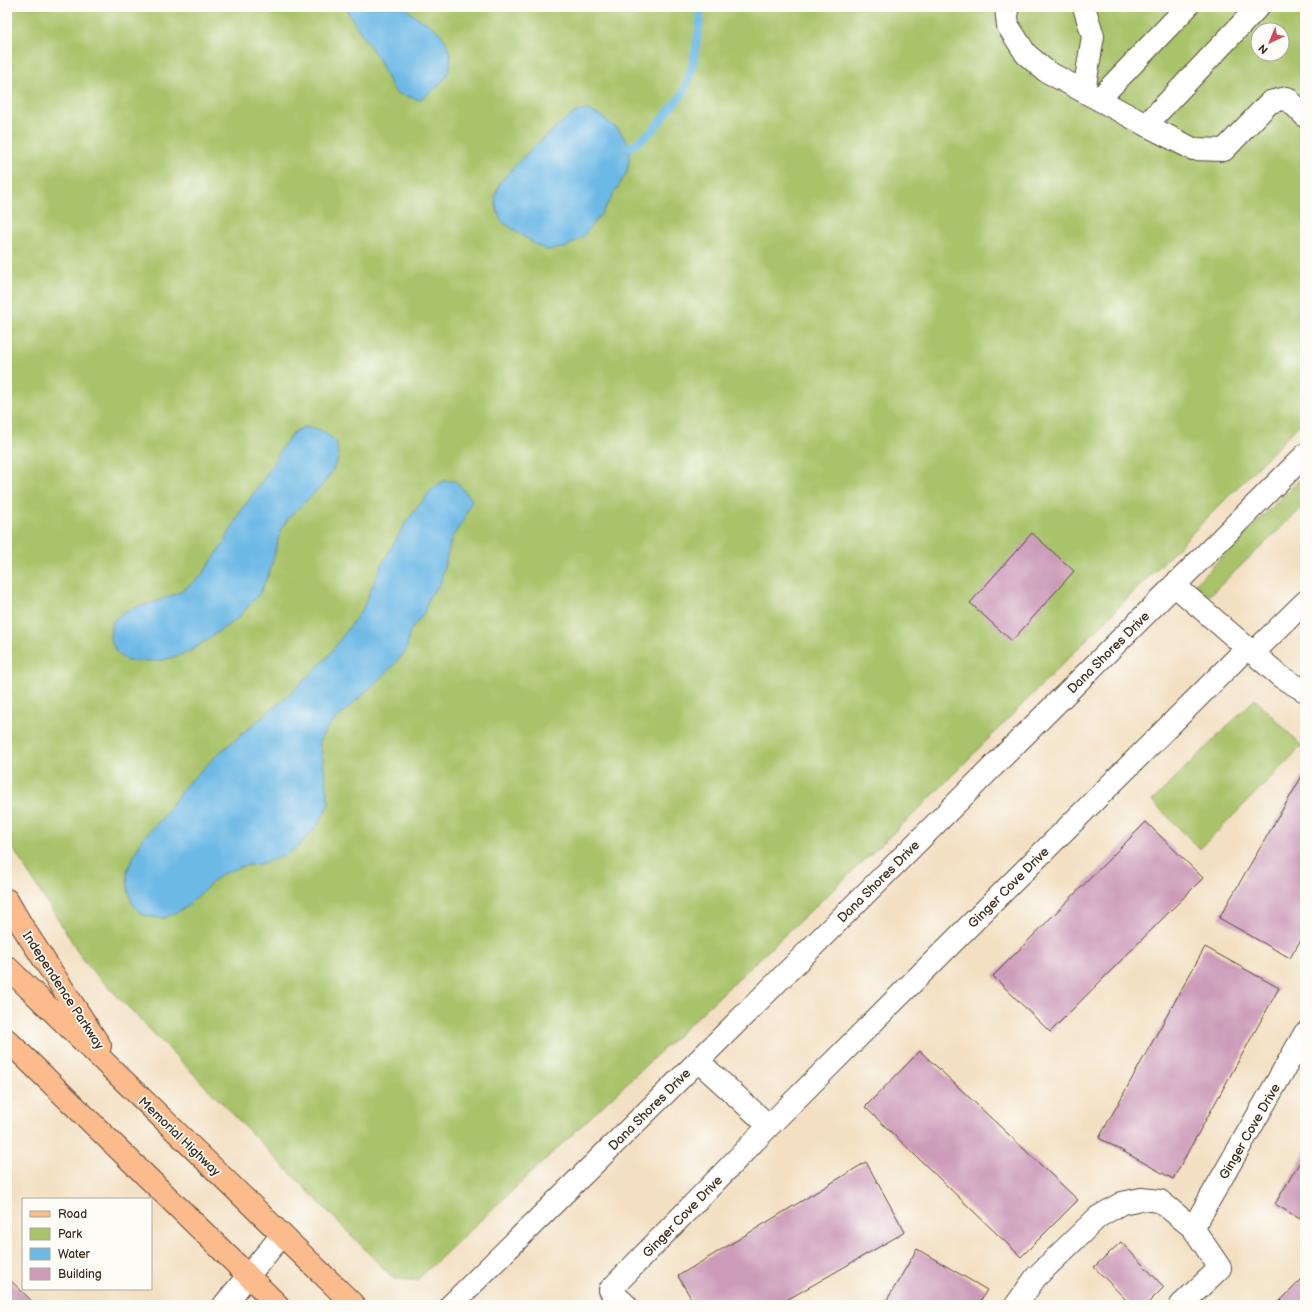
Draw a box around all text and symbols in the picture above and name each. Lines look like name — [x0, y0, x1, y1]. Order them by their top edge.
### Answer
north arrow — [1250, 22, 1290, 62]
text: N — [1256, 41, 1271, 56]
street label: Dana Shores Drive — [1064, 608, 1153, 697]
street label: Dana Shores Drive — [834, 837, 923, 926]
street label: Ginger Cove Drive — [965, 844, 1053, 932]
street label: Independence Parkway — [19, 928, 107, 1053]
street label: Dana Shores Drive — [605, 1065, 694, 1154]
street label: Ginger Cove Drive — [1216, 1080, 1284, 1182]
street label: Memorial Highway — [135, 1094, 224, 1180]
street label: Ginger Cove Drive — [639, 1172, 726, 1261]
legend — [22, 1198, 152, 1290]
text: Road — [58, 1207, 87, 1222]
text: Park — [58, 1227, 82, 1242]
text: Water — [58, 1247, 90, 1262]
text: Building — [58, 1267, 102, 1282]

